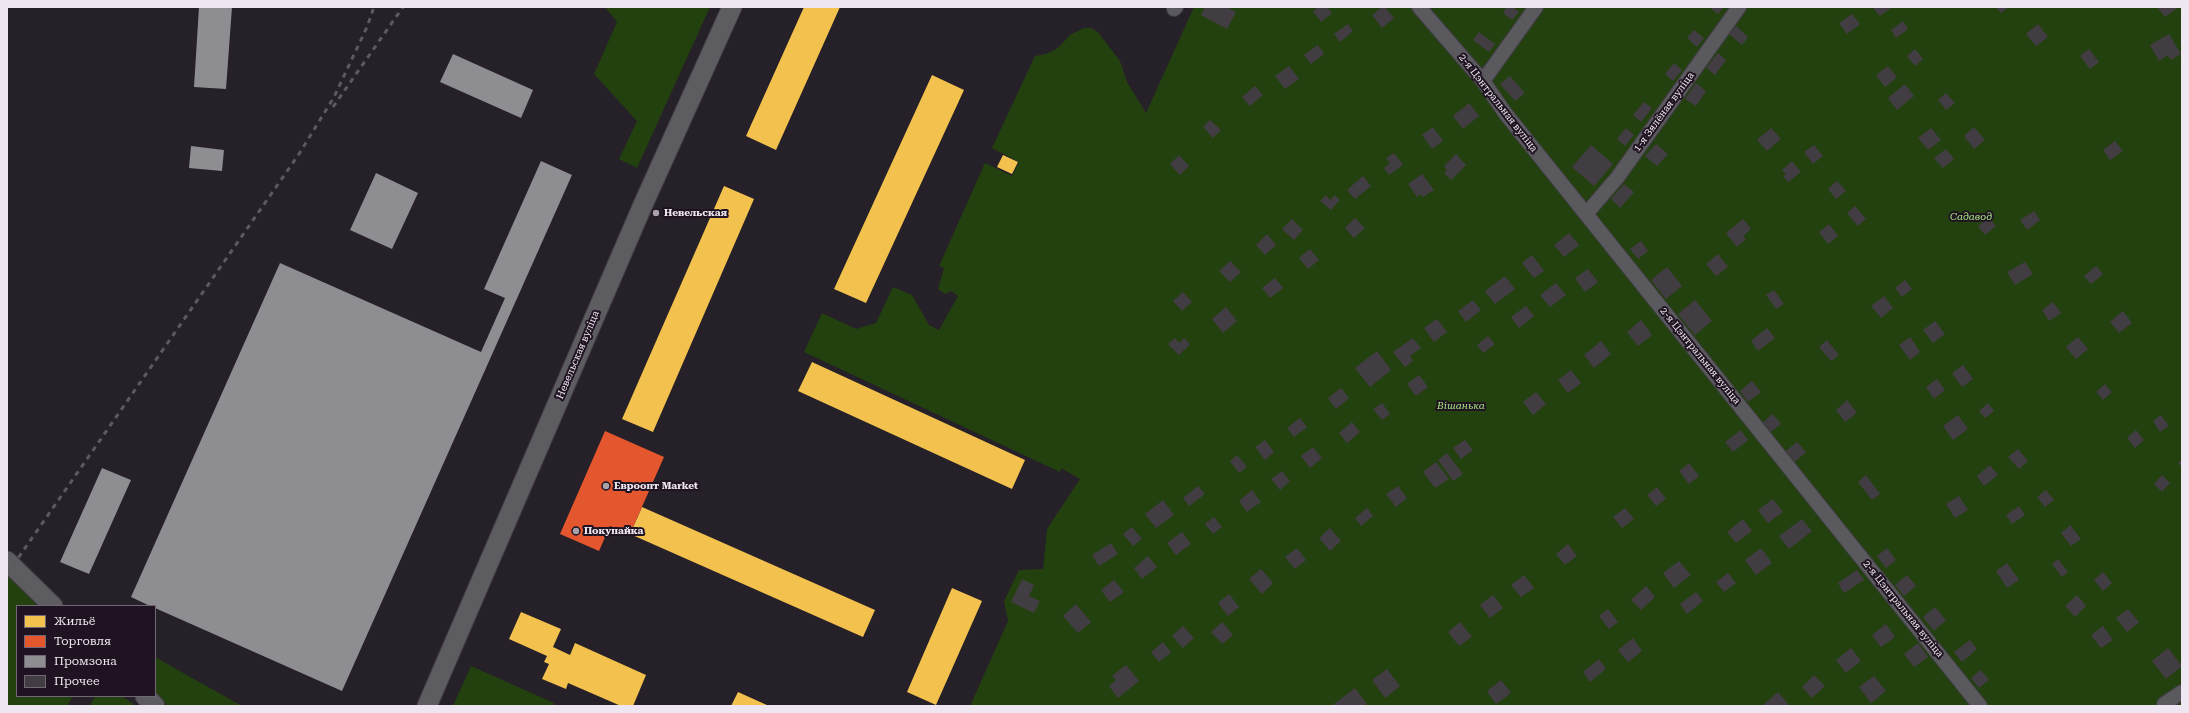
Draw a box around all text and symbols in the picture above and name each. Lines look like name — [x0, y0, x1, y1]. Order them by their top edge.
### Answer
street label: 2-я Цэнтральная вуліца — [1456, 52, 1540, 154]
street label: 1-я Зялёная вуліца — [1631, 70, 1697, 154]
place label: Невельская — [664, 207, 727, 219]
marker: Невельская — [651, 208, 661, 218]
park label: Садавод — [1950, 211, 1992, 223]
street label: 2-я Цэнтральная вуліца — [1657, 305, 1743, 407]
street label: Невельская вуліца — [554, 309, 602, 401]
park label: Вішанька — [1437, 400, 1485, 412]
place label: Евроопт Market — [614, 480, 698, 492]
marker: Евроопт Market — [601, 481, 611, 491]
place label: Покупайка — [584, 525, 643, 537]
marker: Покупайка — [571, 526, 581, 536]
street label: 2-я Цэнтральная вуліца — [1860, 558, 1946, 660]
legend — [16, 605, 156, 697]
text: Жильё — [54, 614, 95, 628]
text: Торговля — [54, 634, 111, 648]
text: Промзона — [54, 654, 117, 668]
text: Прочее — [54, 674, 100, 688]

